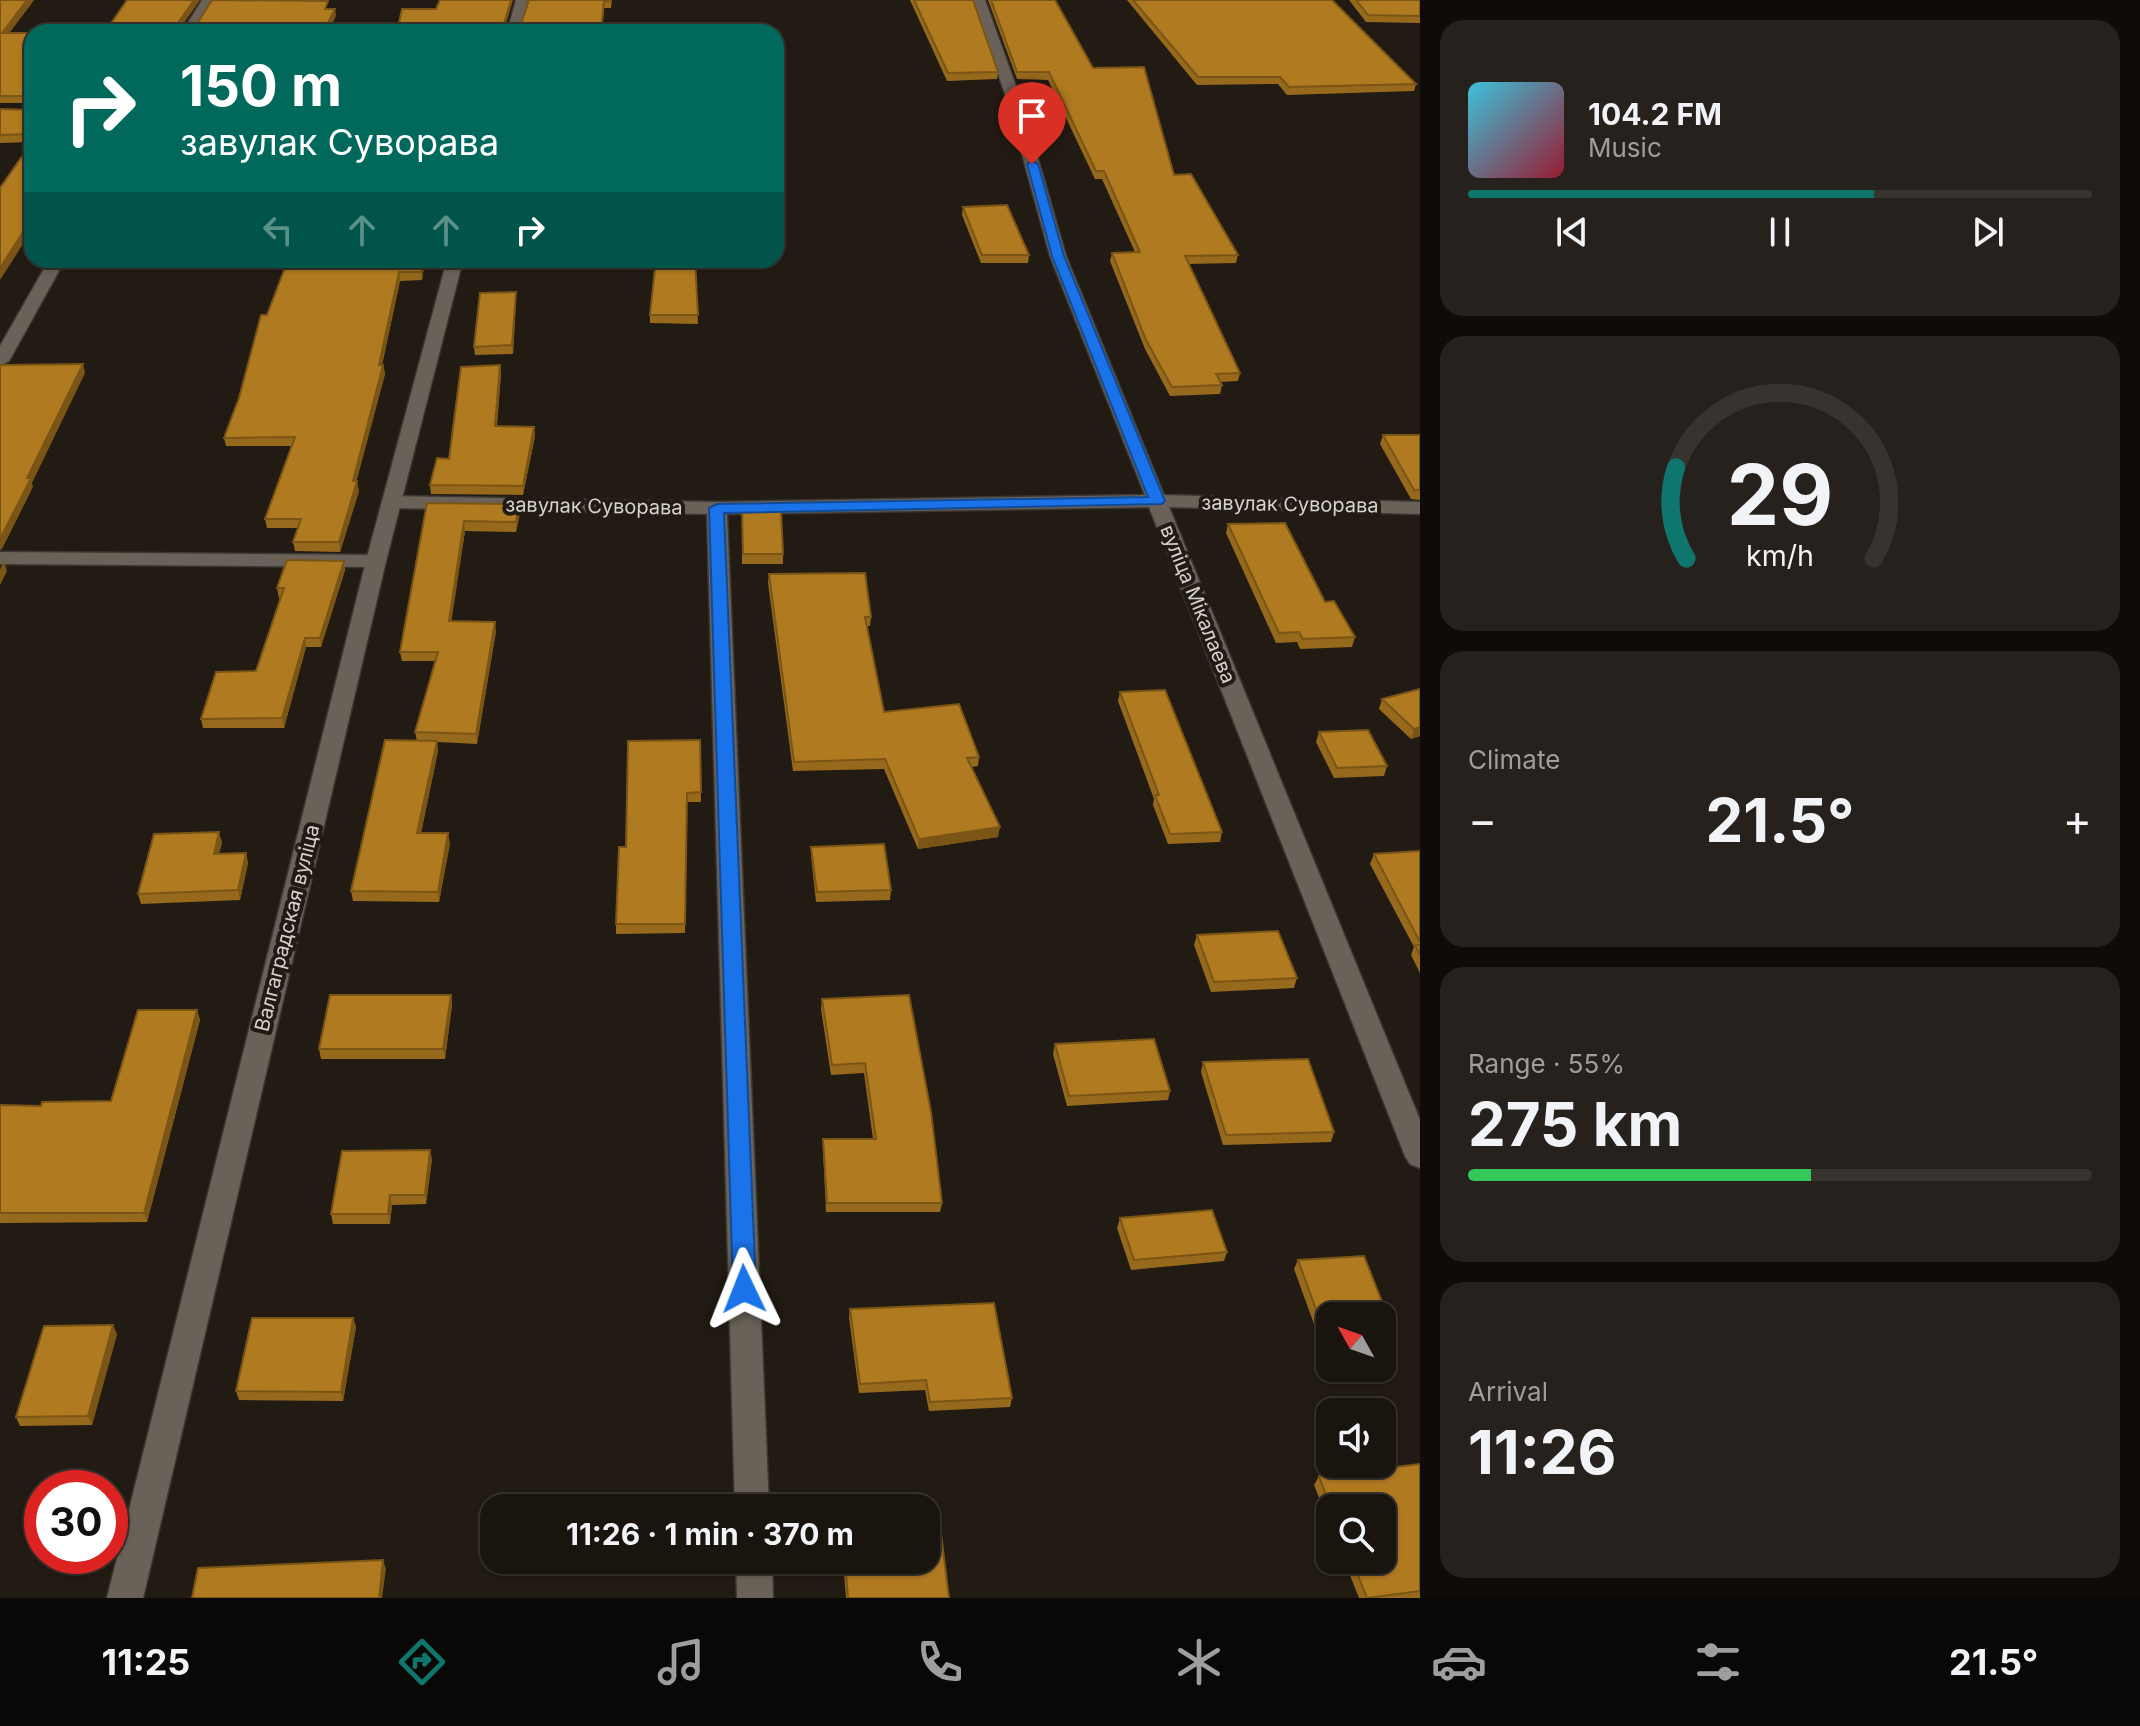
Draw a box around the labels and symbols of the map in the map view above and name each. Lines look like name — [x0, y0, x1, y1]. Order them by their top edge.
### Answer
pin — [998, 82, 1066, 164]
street label: завулак Суворава — [1201, 490, 1379, 518]
street label: завулак Суворава — [505, 492, 683, 520]
street label: вуліца Мікалаева — [1155, 521, 1241, 687]
street label: Валгаградская вуліца — [250, 822, 324, 1034]
position arrow — [702, 1247, 786, 1331]
north arrow — [1316, 1302, 1396, 1382]
speed limit sign: 30 — [24, 1470, 128, 1574]

